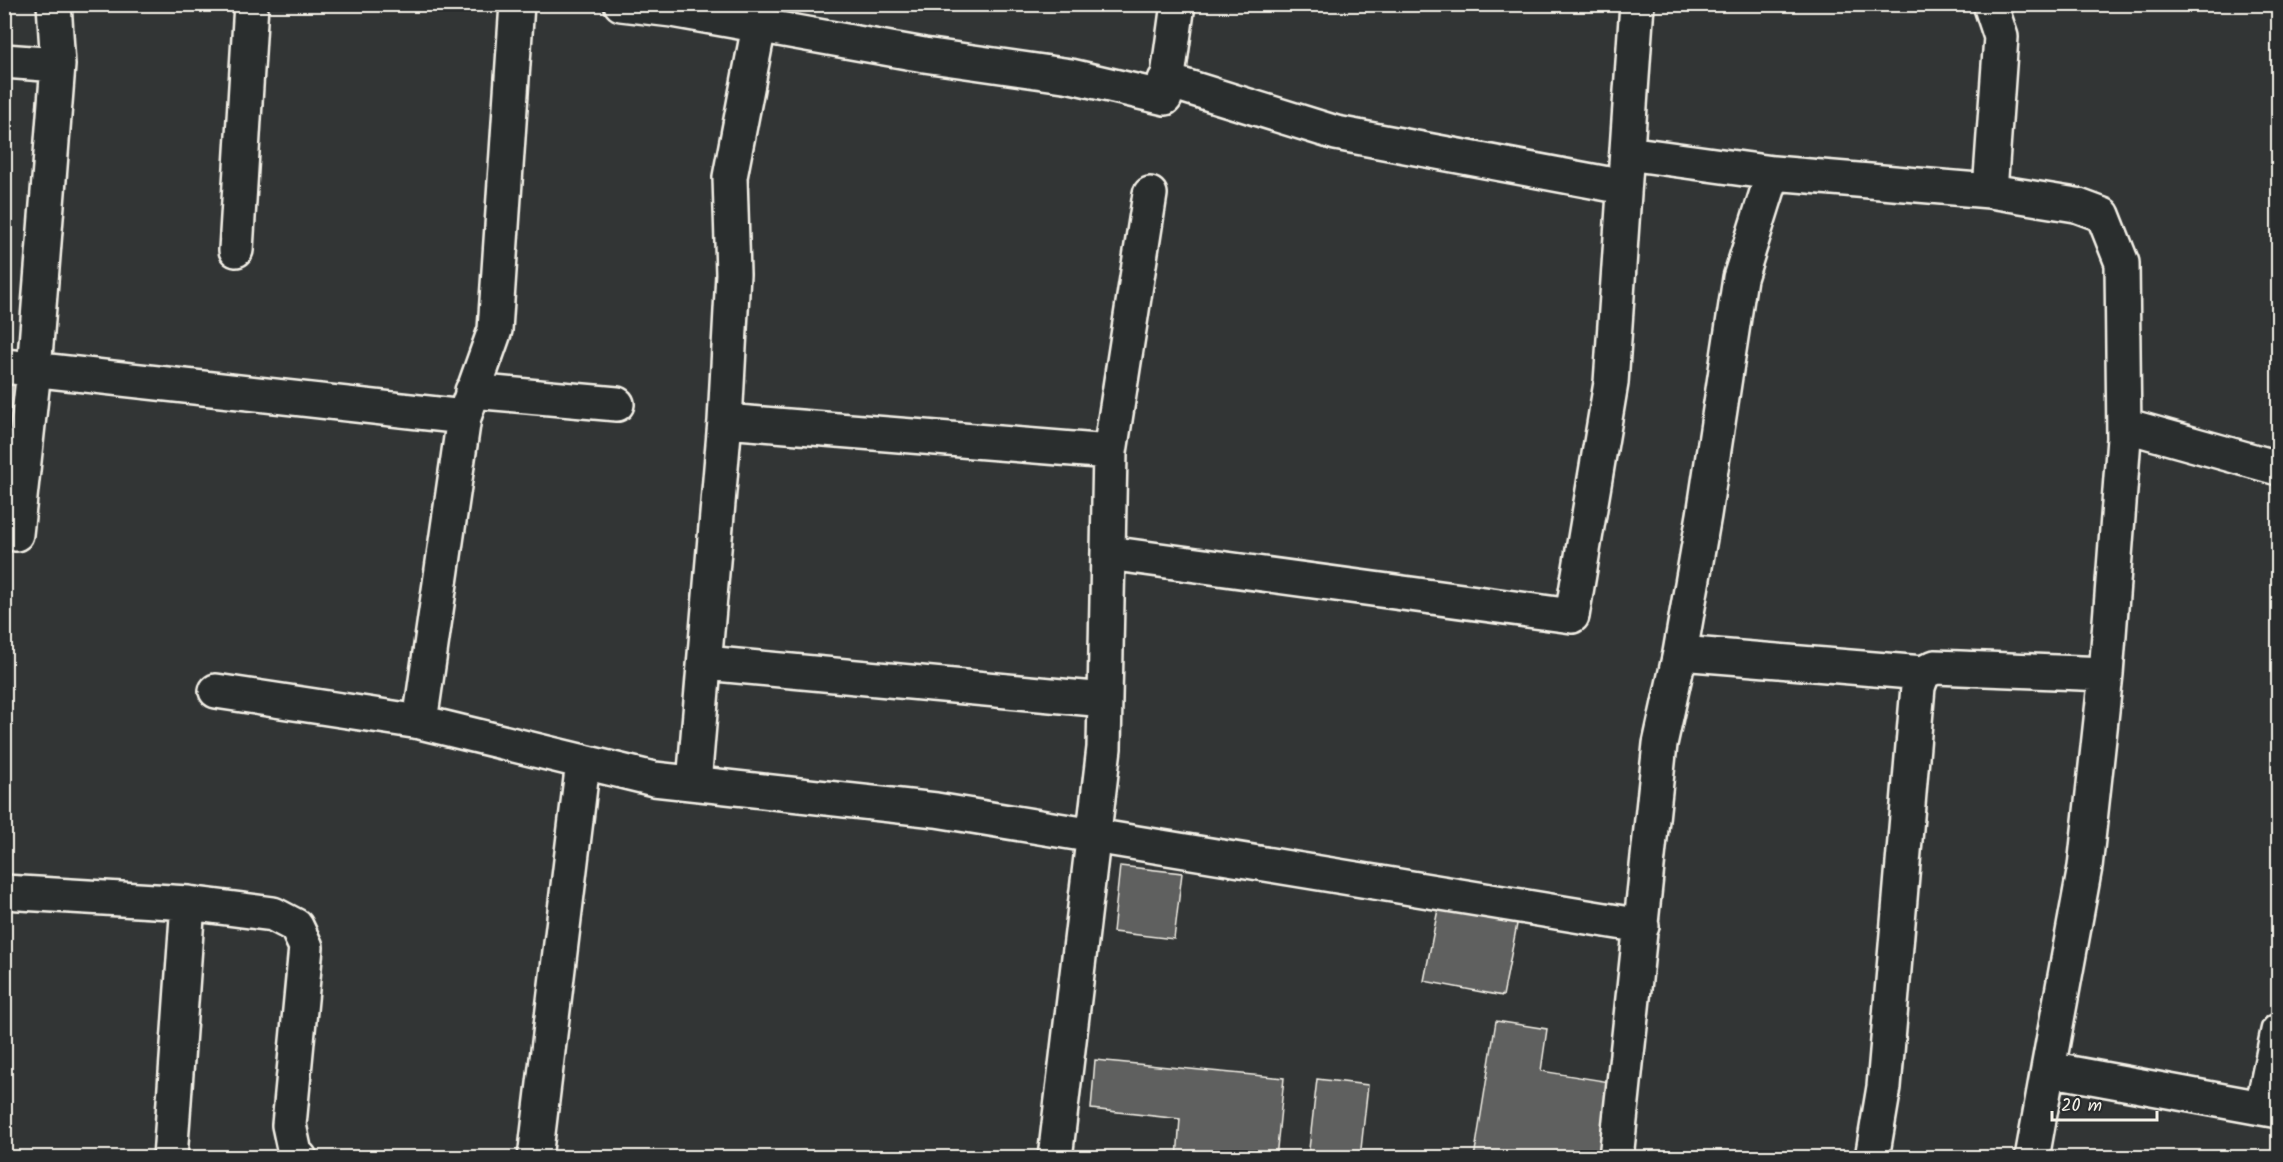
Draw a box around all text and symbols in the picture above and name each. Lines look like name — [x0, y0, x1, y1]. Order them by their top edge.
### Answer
scale bar — [2052, 1084, 2157, 1122]
text: 20 m — [2061, 1092, 2102, 1121]

